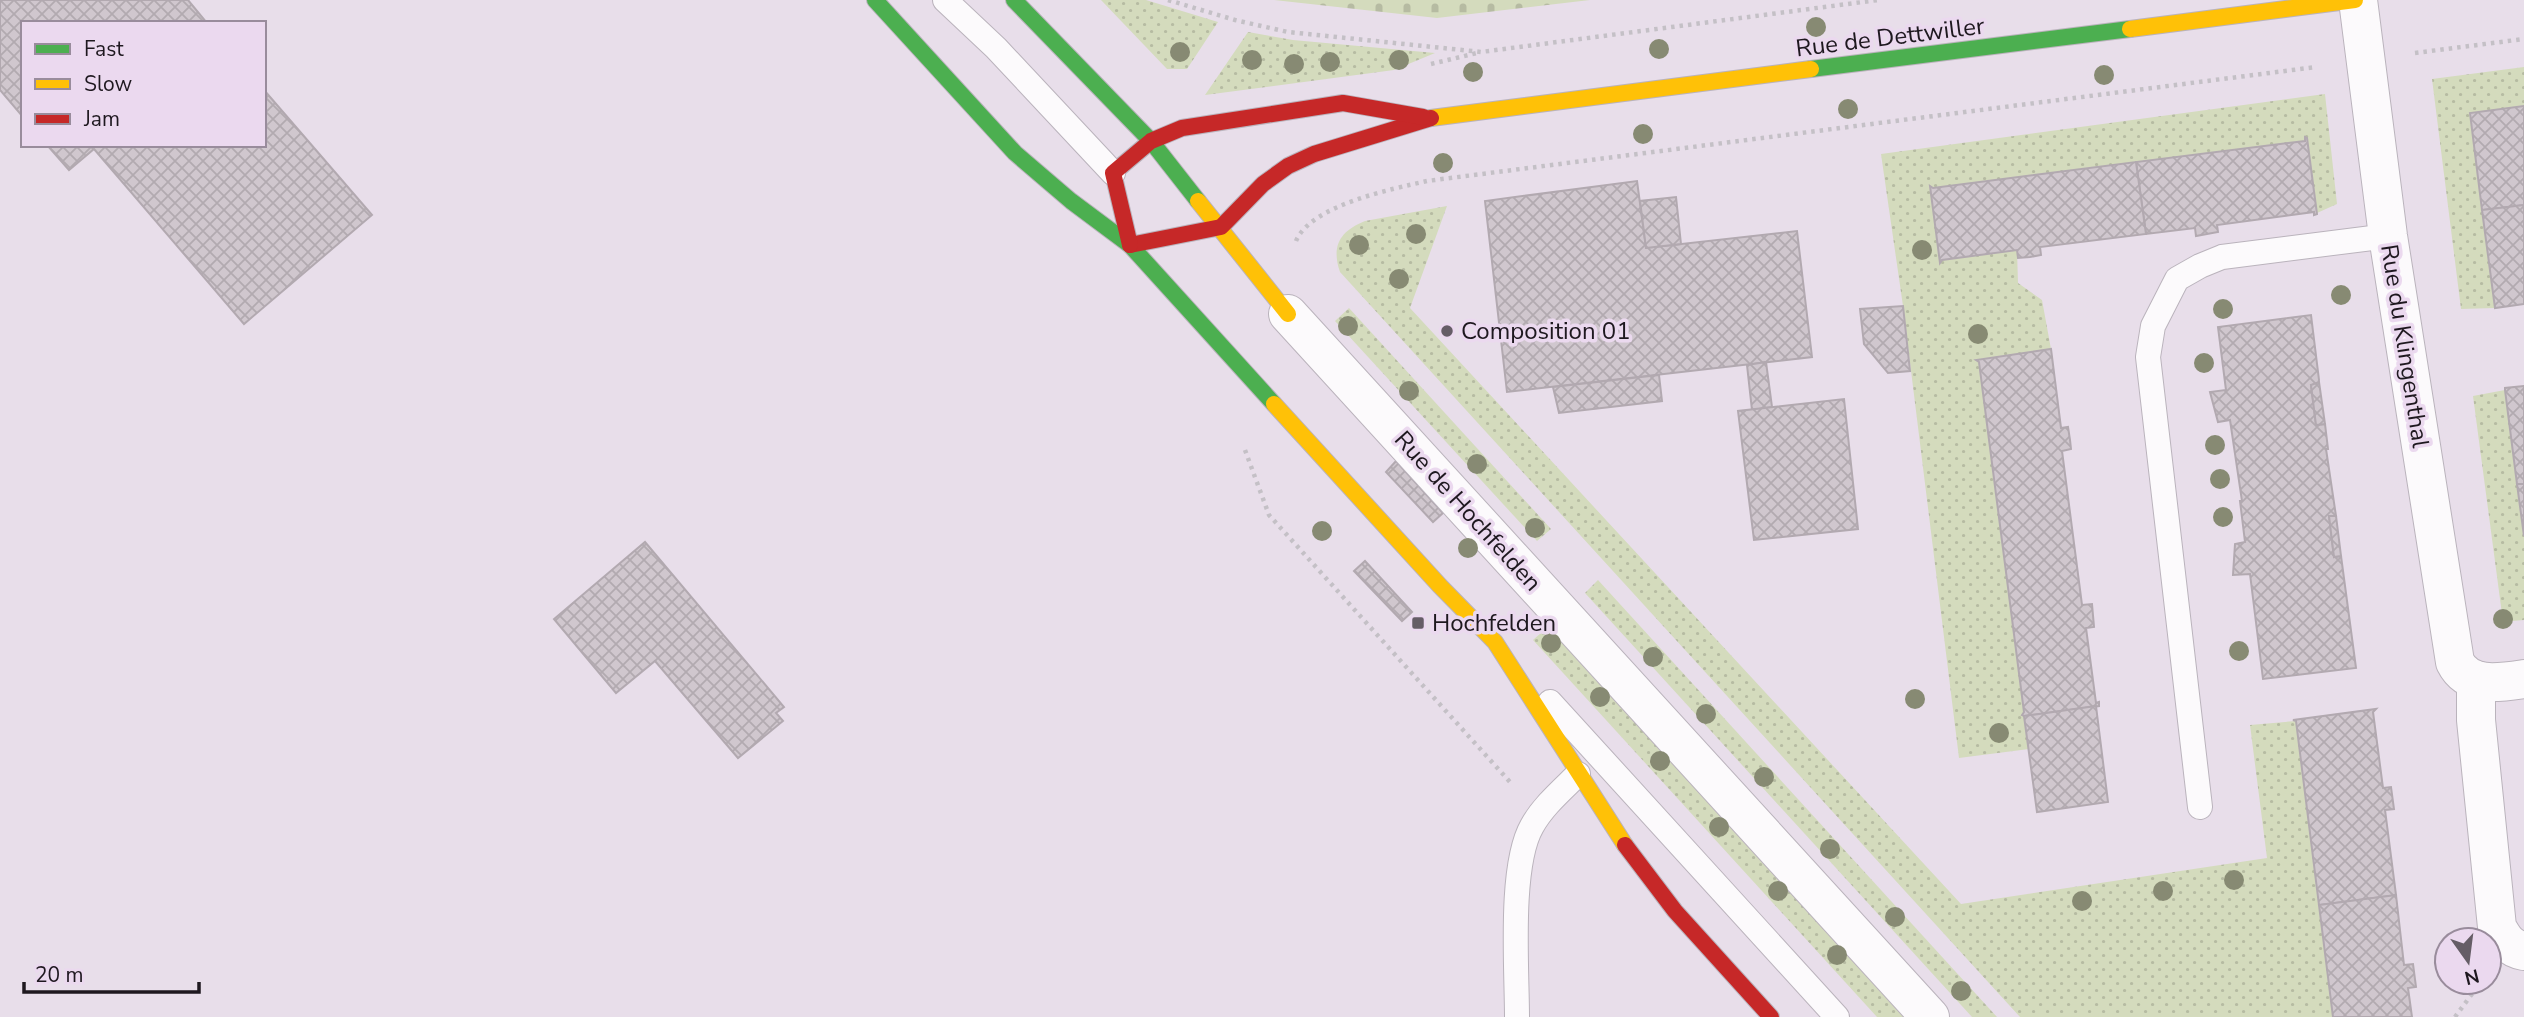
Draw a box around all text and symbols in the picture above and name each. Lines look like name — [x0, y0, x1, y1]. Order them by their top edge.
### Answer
street label: Rue de Dettwiller — [1794, 10, 1987, 64]
legend — [21, 21, 266, 147]
text: Fast — [84, 35, 124, 63]
text: Slow — [84, 70, 133, 98]
text: Jam — [83, 105, 120, 133]
street label: Rue du Klingenthal — [2373, 242, 2437, 450]
place label: Composition 01 — [1461, 315, 1631, 347]
marker: Composition 01 — [1439, 323, 1455, 339]
street label: Rue de Hochfelden — [1387, 424, 1549, 598]
place label: Hochfelden — [1432, 607, 1556, 639]
marker: Hochfelden — [1410, 615, 1426, 631]
north arrow — [2433, 926, 2503, 996]
scale bar — [24, 950, 200, 994]
text: 20 m — [35, 961, 84, 989]
text: N — [2462, 962, 2482, 991]

